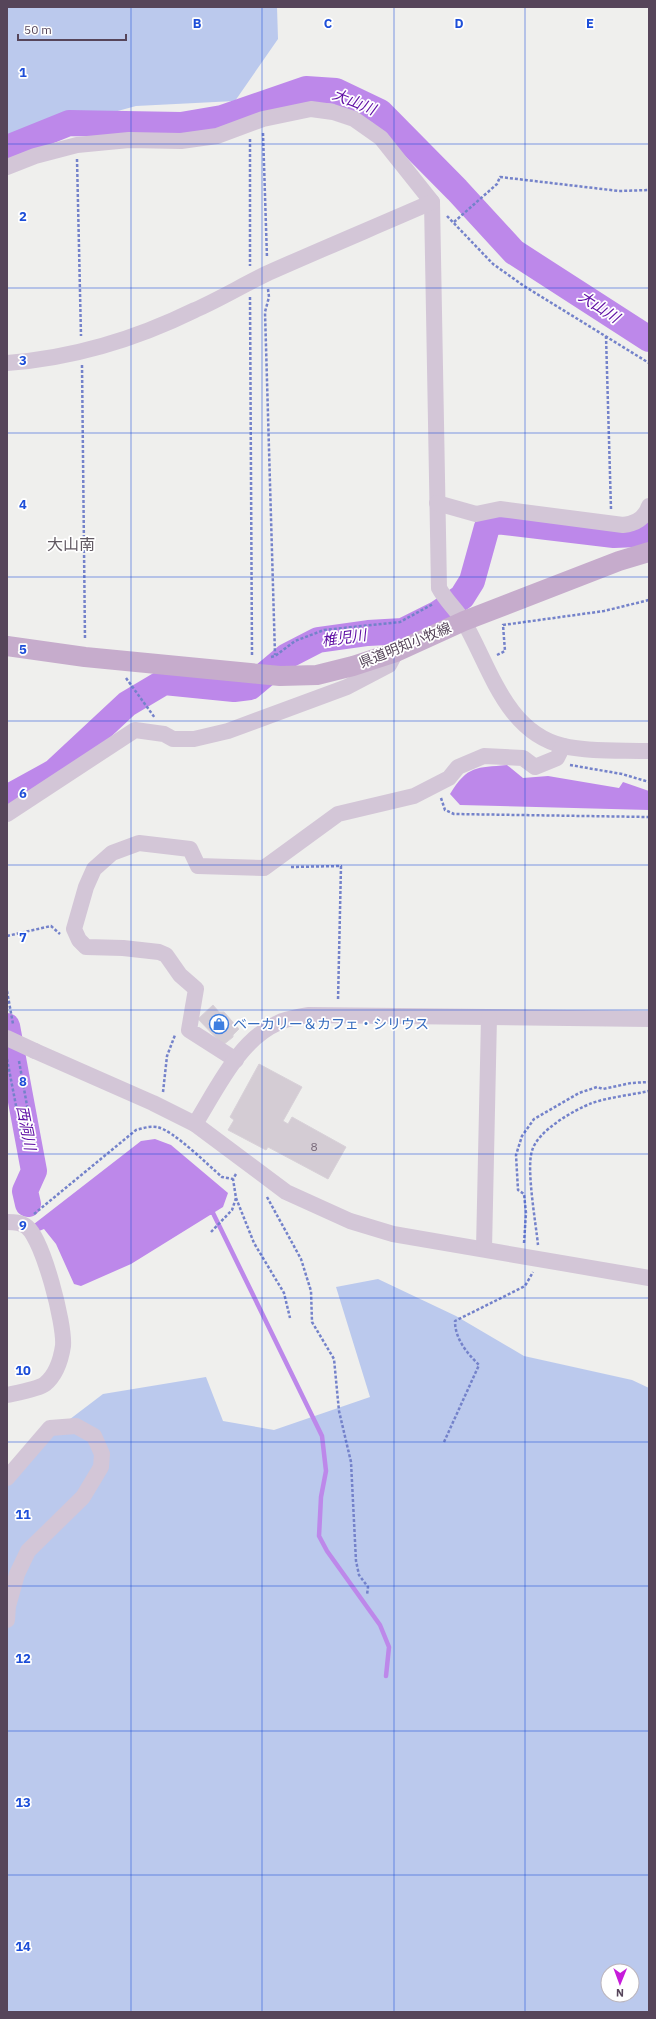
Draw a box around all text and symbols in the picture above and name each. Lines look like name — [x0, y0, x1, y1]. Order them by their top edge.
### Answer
text: B — [193, 15, 202, 32]
text: C — [324, 15, 333, 32]
text: D — [454, 15, 464, 32]
text: E — [586, 15, 594, 32]
scale bar — [18, 16, 126, 42]
text: 50 m — [24, 22, 52, 37]
text: 1 — [19, 64, 27, 81]
water label: 大山川 — [330, 84, 380, 120]
text: 2 — [19, 208, 27, 225]
water label: 大山川 — [575, 286, 625, 328]
text: 3 — [19, 352, 27, 369]
text: 4 — [19, 496, 27, 513]
district label: 大山南 — [47, 534, 95, 554]
street label: 県道明知小牧線 — [356, 618, 454, 672]
water label: 椎児川 — [320, 625, 370, 650]
text: 5 — [19, 641, 27, 658]
text: 6 — [19, 785, 27, 802]
text: 7 — [19, 929, 27, 946]
shop icon: ベーカリー＆カフェ・シリウス — [208, 1013, 230, 1035]
place label: ベーカリー＆カフェ・シリウス — [233, 1015, 429, 1033]
text: 8 — [19, 1073, 27, 1090]
water label: 西洞川 — [13, 1104, 40, 1154]
house number: 8 — [310, 1139, 318, 1154]
text: 9 — [19, 1217, 27, 1234]
text: 10 — [15, 1362, 31, 1379]
text: 11 — [15, 1506, 31, 1523]
text: 12 — [15, 1650, 31, 1667]
text: 13 — [15, 1794, 31, 1811]
text: 14 — [15, 1938, 31, 1955]
north arrow — [600, 1963, 640, 2003]
text: N — [616, 1986, 624, 2000]

